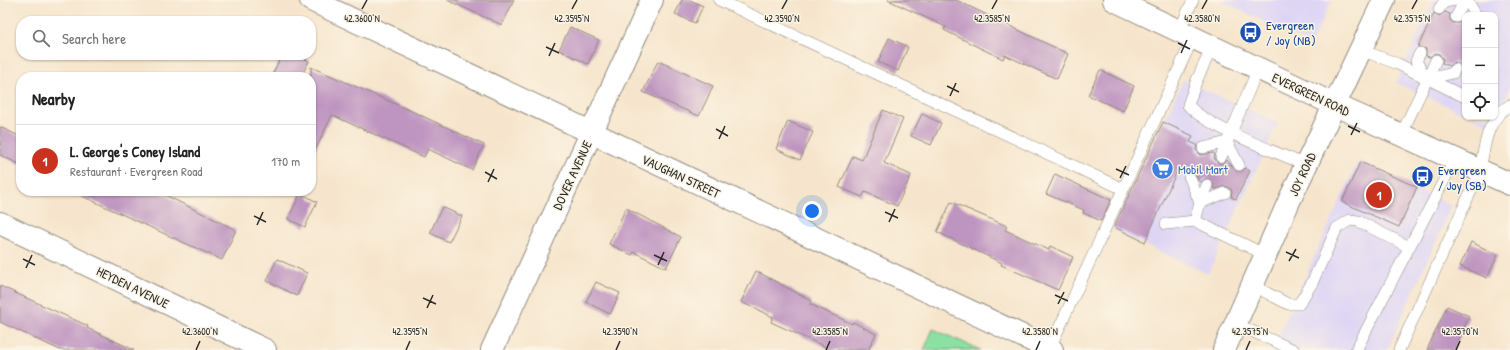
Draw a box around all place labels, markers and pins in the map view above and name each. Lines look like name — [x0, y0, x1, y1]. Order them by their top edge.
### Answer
place label: Evergreen / Joy (NB) — [1266, 16, 1316, 49]
bus stop icon: Evergreen / Joy (NB) — [1238, 19, 1264, 45]
supermarket icon: Mobil Mart — [1150, 156, 1176, 182]
place label: Mobil Mart — [1178, 160, 1229, 178]
place label: Evergreen / Joy (SB) — [1438, 161, 1487, 194]
bus stop icon: Evergreen / Joy (SB) — [1409, 164, 1435, 190]
pin: 1 — [1366, 180, 1392, 210]

